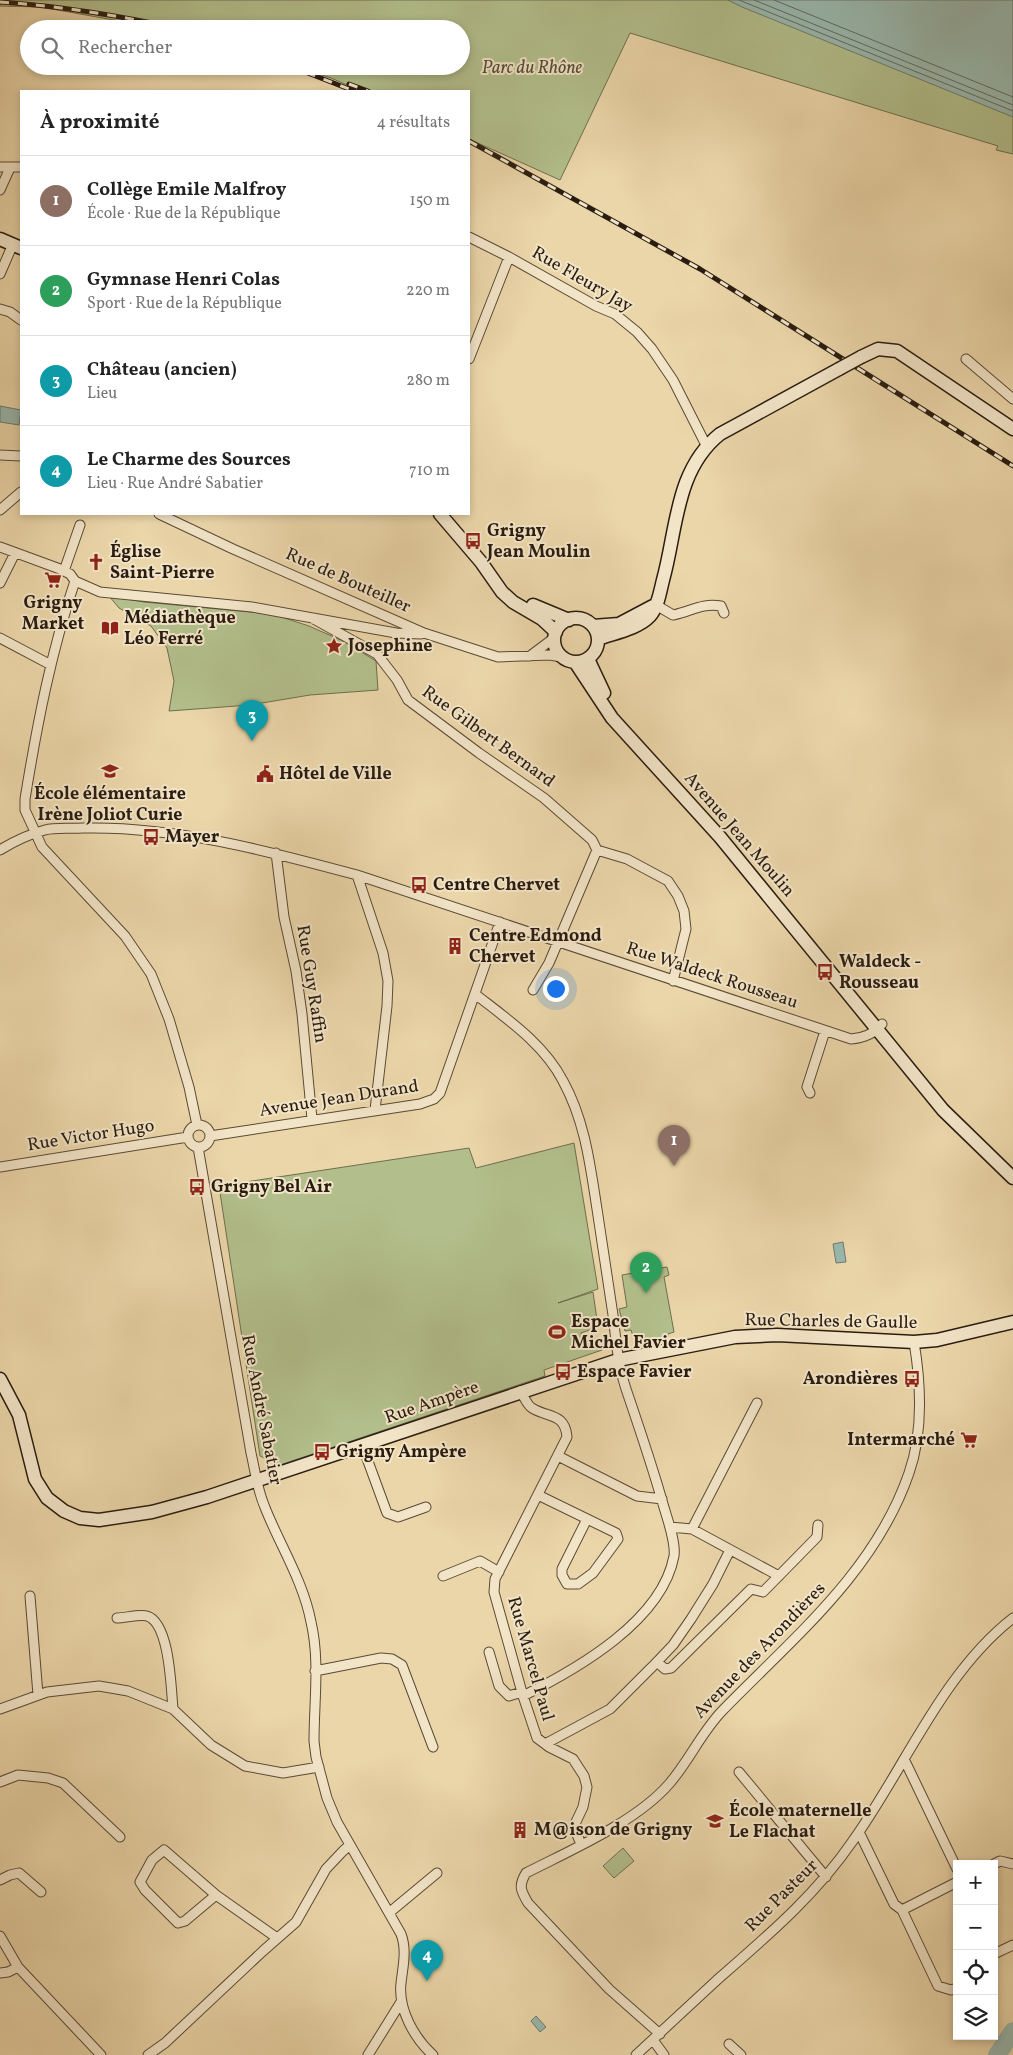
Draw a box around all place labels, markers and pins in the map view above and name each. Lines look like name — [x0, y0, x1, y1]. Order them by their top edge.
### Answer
place label: Grigny Jean Moulin — [486, 519, 591, 565]
bus stop icon: Grigny Jean Moulin — [463, 531, 483, 551]
place label: Église Saint-Pierre — [110, 540, 214, 586]
church icon: Église Saint-Pierre — [86, 552, 106, 572]
supermarket icon: Grigny Market — [43, 570, 63, 590]
place label: Grigny Market — [22, 591, 84, 637]
place label: Médiathèque Léo Ferré — [124, 606, 236, 652]
library icon: Médiathèque Léo Ferré — [100, 618, 120, 638]
place label: Josephine — [347, 634, 432, 659]
place icon: Josephine — [324, 636, 344, 656]
pin: 3 — [236, 700, 268, 741]
school or university icon: École élémentaire Irène Joliot Curie — [100, 761, 120, 781]
place label: Hôtel de Ville — [279, 762, 392, 787]
public building icon: Hôtel de Ville — [255, 764, 275, 784]
place label: École élémentaire Irène Joliot Curie — [34, 782, 186, 828]
place label: Mayer — [165, 825, 220, 850]
bus stop icon: Mayer — [141, 827, 161, 847]
place label: Centre Chervet — [433, 873, 560, 898]
bus stop icon: Centre Chervet — [409, 875, 429, 895]
place label: Centre Edmond Chervet — [469, 924, 602, 970]
building icon: Centre Edmond Chervet — [445, 936, 465, 956]
place label: Waldeck - Rousseau — [839, 950, 922, 996]
bus stop icon: Waldeck - Rousseau — [815, 962, 835, 982]
pin: 1 — [658, 1125, 690, 1166]
place label: Grigny Bel Air — [211, 1175, 332, 1200]
bus stop icon: Grigny Bel Air — [187, 1177, 207, 1197]
pin: 2 — [630, 1252, 662, 1293]
place label: Espace Michel Favier — [571, 1310, 686, 1356]
sports icon: Espace Michel Favier — [547, 1322, 567, 1342]
place label: Espace Favier — [577, 1360, 692, 1385]
bus stop icon: Espace Favier — [553, 1362, 573, 1382]
place label: Arondières — [803, 1367, 898, 1392]
bus stop icon: Arondières — [902, 1369, 922, 1389]
place label: Intermarché — [847, 1428, 955, 1453]
supermarket icon: Intermarché — [959, 1430, 979, 1450]
place label: Grigny Ampère — [336, 1440, 467, 1465]
bus stop icon: Grigny Ampère — [312, 1442, 332, 1462]
place label: École maternelle Le Flachat — [729, 1799, 871, 1845]
school or university icon: École maternelle Le Flachat — [705, 1811, 725, 1831]
place label: M@ison de Grigny — [534, 1818, 692, 1843]
building icon: M@ison de Grigny — [510, 1820, 530, 1840]
pin: 4 — [411, 1940, 443, 1981]

